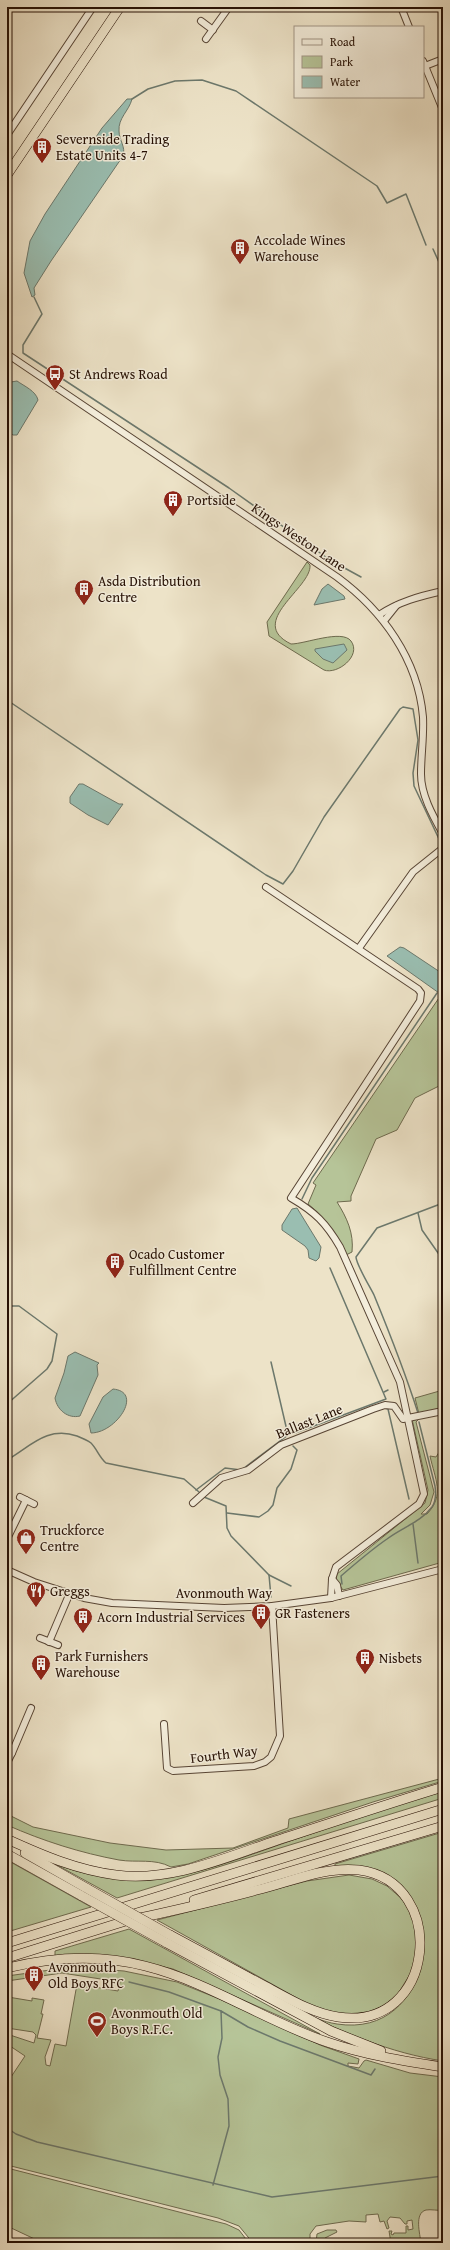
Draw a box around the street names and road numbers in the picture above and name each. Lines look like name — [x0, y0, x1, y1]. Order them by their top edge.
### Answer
street label: Kings Weston Lane — [248, 498, 351, 576]
street label: Ballast Lane — [273, 1398, 346, 1443]
street label: Avonmouth Way — [176, 1583, 272, 1603]
street label: Fourth Way — [189, 1740, 259, 1768]

